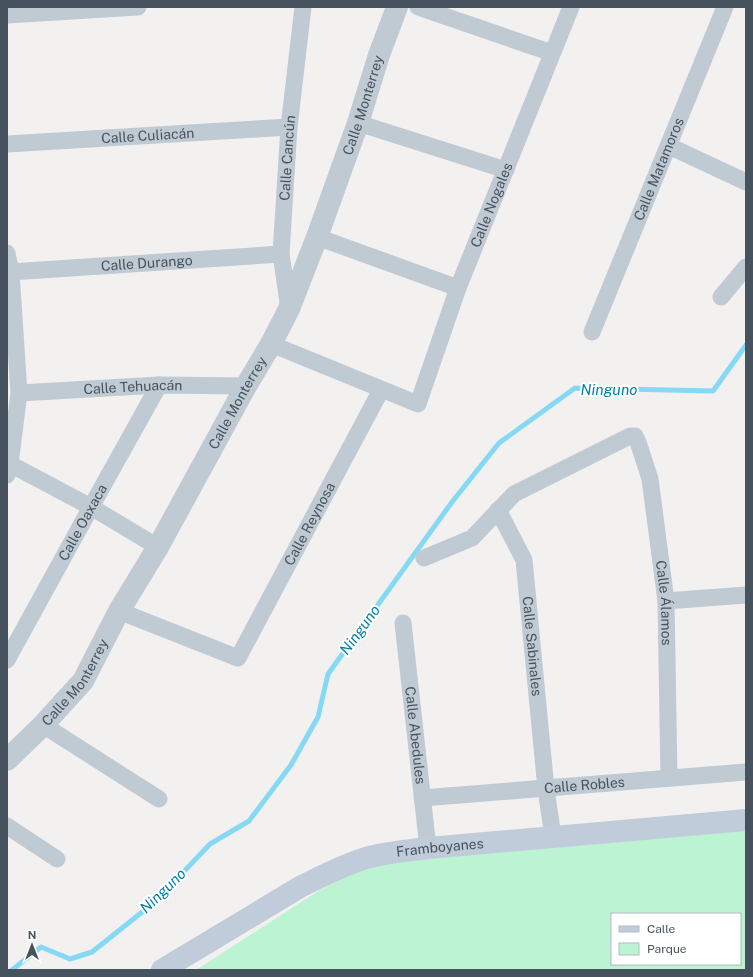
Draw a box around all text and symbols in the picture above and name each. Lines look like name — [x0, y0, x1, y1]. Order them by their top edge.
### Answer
street label: Calle Monterrey — [339, 53, 387, 157]
street label: Calle Cancún — [276, 114, 298, 201]
street label: Calle Matamoros — [630, 115, 687, 223]
street label: Calle Culiacán — [101, 125, 195, 146]
street label: Calle Nogales — [467, 160, 516, 250]
street label: Calle Durango — [100, 252, 193, 274]
street label: Calle Monterrey — [205, 353, 270, 452]
street label: Calle Tehuacán — [83, 377, 182, 397]
water label: Ninguno — [581, 381, 637, 398]
street label: Calle Reynosa — [281, 480, 338, 568]
street label: Calle Oaxaca — [55, 481, 110, 563]
street label: Calle Álamos — [653, 559, 675, 646]
street label: Calle Sabinales — [520, 596, 545, 697]
water label: Ninguno — [336, 602, 383, 658]
street label: Calle Monterrey — [38, 636, 112, 729]
street label: Calle Abedules — [402, 686, 429, 785]
street label: Calle Robles — [544, 774, 625, 796]
street label: Framboyanes — [395, 835, 484, 860]
water label: Ninguno — [136, 865, 189, 916]
legend — [611, 913, 741, 965]
text: Calle — [647, 922, 676, 936]
north arrow — [12, 925, 52, 965]
text: N — [28, 929, 36, 941]
text: Parque — [647, 942, 687, 956]

